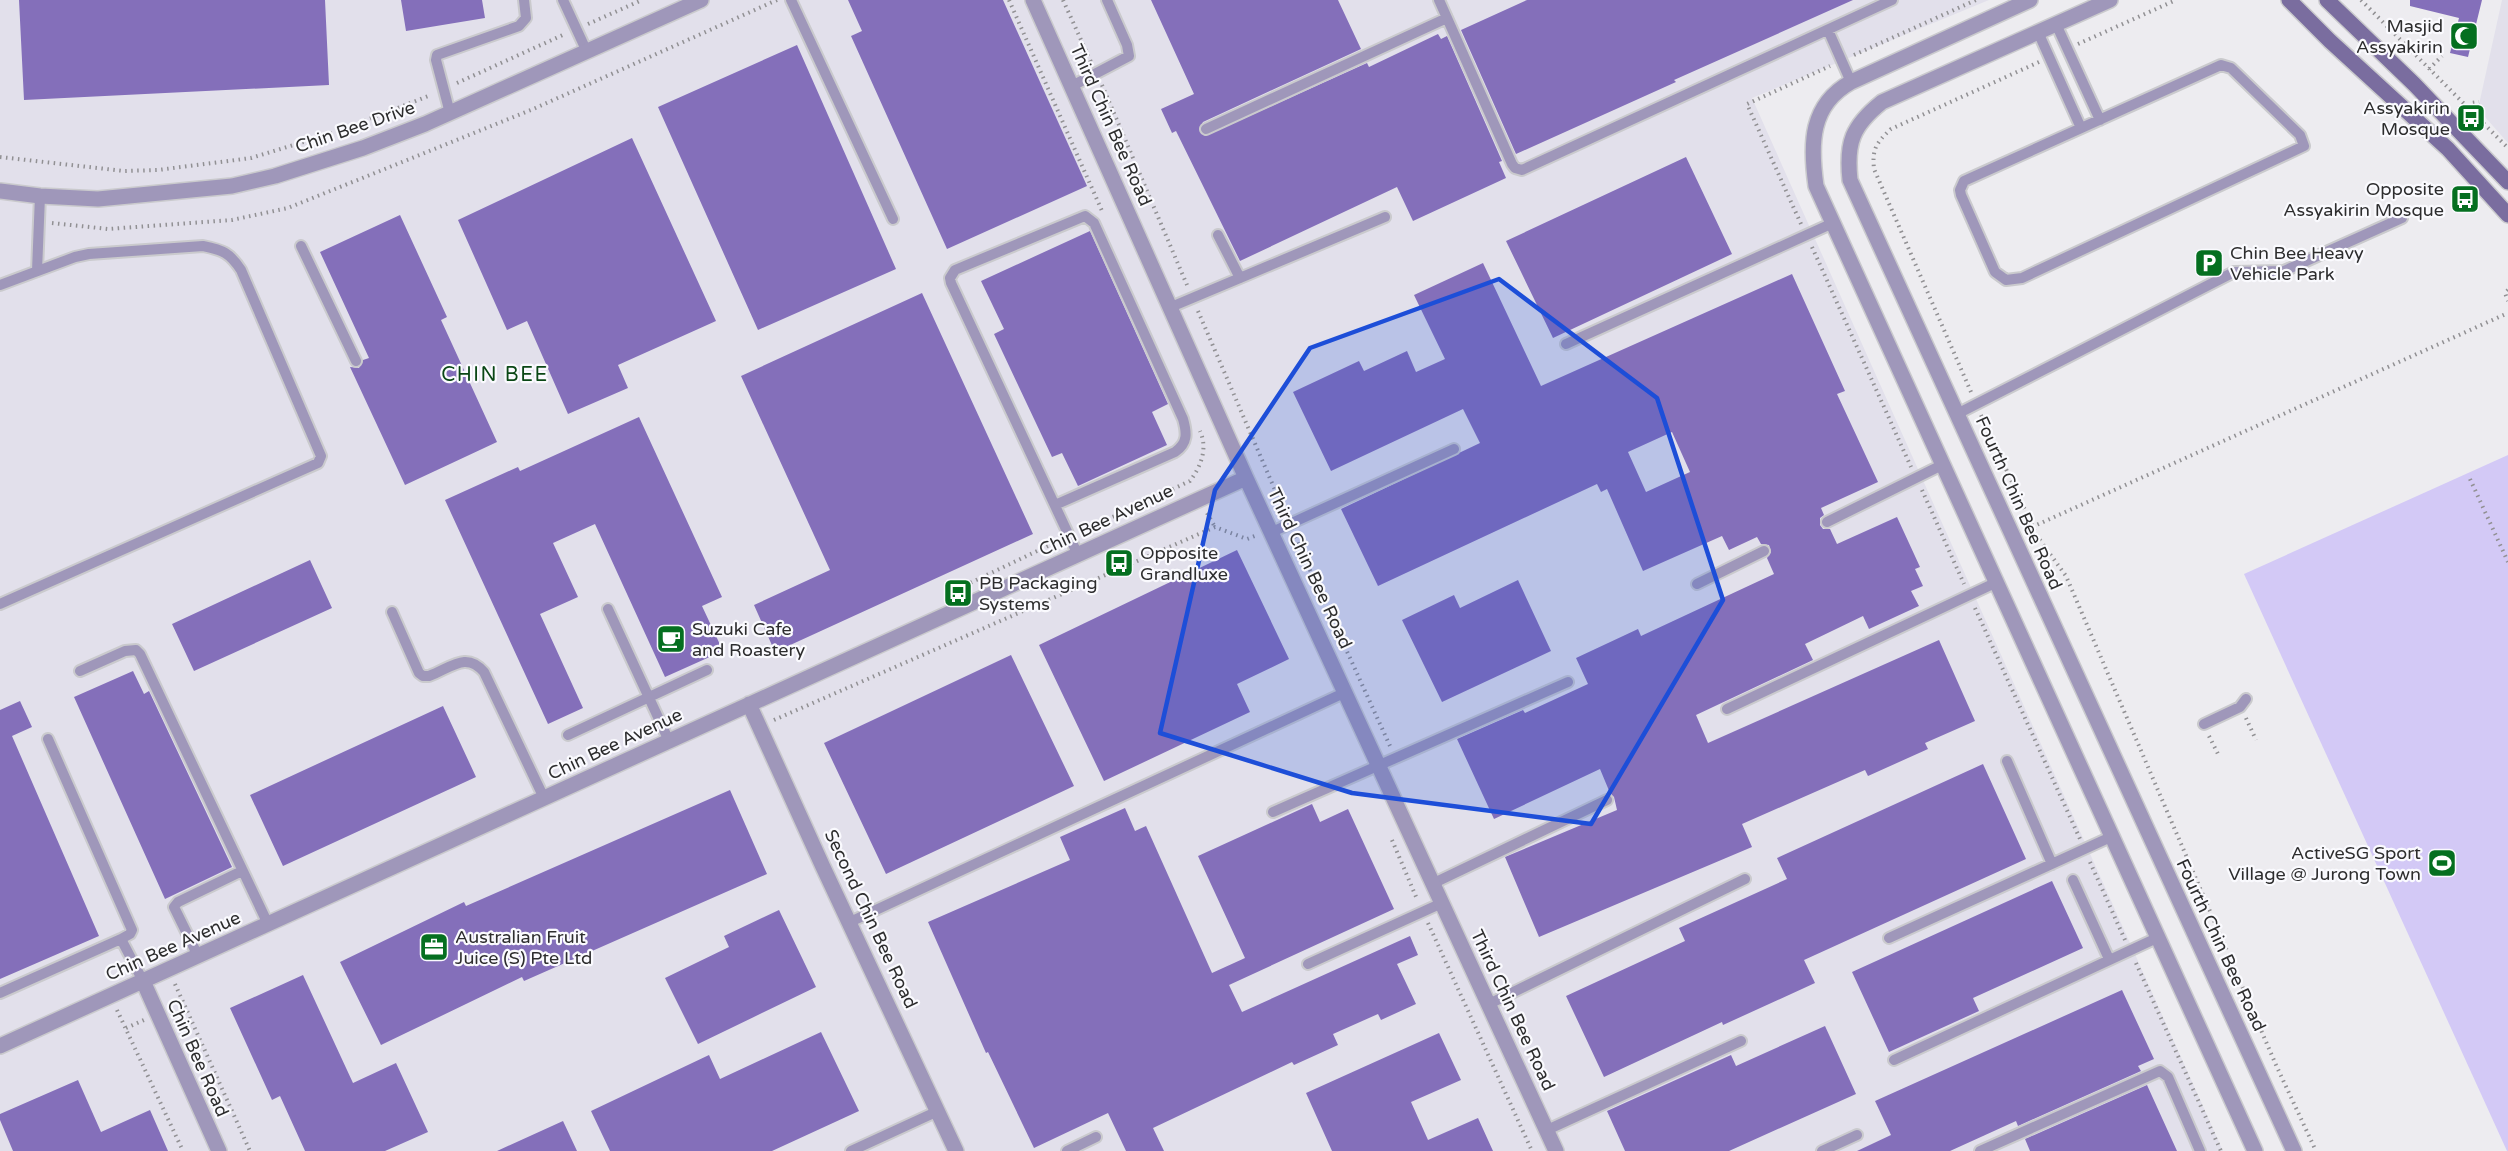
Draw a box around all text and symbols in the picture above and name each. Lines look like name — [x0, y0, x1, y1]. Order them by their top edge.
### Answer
place label: Masjid Assyakirin — [2356, 15, 2443, 58]
mosque icon: Masjid Assyakirin — [2448, 20, 2480, 52]
street label: Third Chin Bee Road — [1065, 40, 1157, 210]
street label: Chin Bee Drive — [292, 96, 418, 158]
place label: Assyakirin Mosque — [2363, 97, 2450, 140]
bus stop icon: Assyakirin Mosque — [2455, 102, 2487, 134]
place label: Opposite Assyakirin Mosque — [2283, 178, 2444, 221]
bus stop icon: Opposite Assyakirin Mosque — [2449, 183, 2481, 215]
place label: Chin Bee Heavy Vehicle Park — [2230, 242, 2364, 285]
parking icon: Chin Bee Heavy Vehicle Park — [2193, 247, 2225, 279]
district label: CHIN BEE — [441, 363, 549, 387]
street label: Fourth Chin Bee Road — [1971, 413, 2067, 593]
street label: Chin Bee Avenue — [1035, 479, 1177, 561]
street label: Third Chin Bee Road — [1263, 484, 1357, 652]
place label: Opposite Grandluxe — [1140, 542, 1228, 585]
bus stop icon: Opposite Grandluxe — [1103, 547, 1135, 579]
place label: PB Packaging Systems — [979, 572, 1098, 615]
bus stop icon: PB Packaging Systems — [942, 577, 974, 609]
place label: Suzuki Cafe and Roastery — [692, 618, 805, 661]
cafe icon: Suzuki Cafe and Roastery — [655, 623, 687, 655]
street label: Chin Bee Avenue — [544, 703, 686, 785]
street label: Second Chin Bee Road — [820, 826, 922, 1012]
place label: ActiveSG Sport Village @ Jurong Town — [2228, 842, 2421, 885]
sports icon: ActiveSG Sport Village @ Jurong Town — [2426, 847, 2458, 879]
street label: Fourth Chin Bee Road — [2171, 855, 2271, 1035]
street label: Chin Bee Avenue — [102, 906, 244, 986]
place label: Australian Fruit Juice (S) Pte Ltd — [455, 926, 592, 969]
street label: Third Chin Bee Road — [1466, 926, 1560, 1094]
office icon: Australian Fruit Juice (S) Pte Ltd — [418, 931, 450, 963]
street label: Chin Bee Road — [162, 996, 234, 1120]

